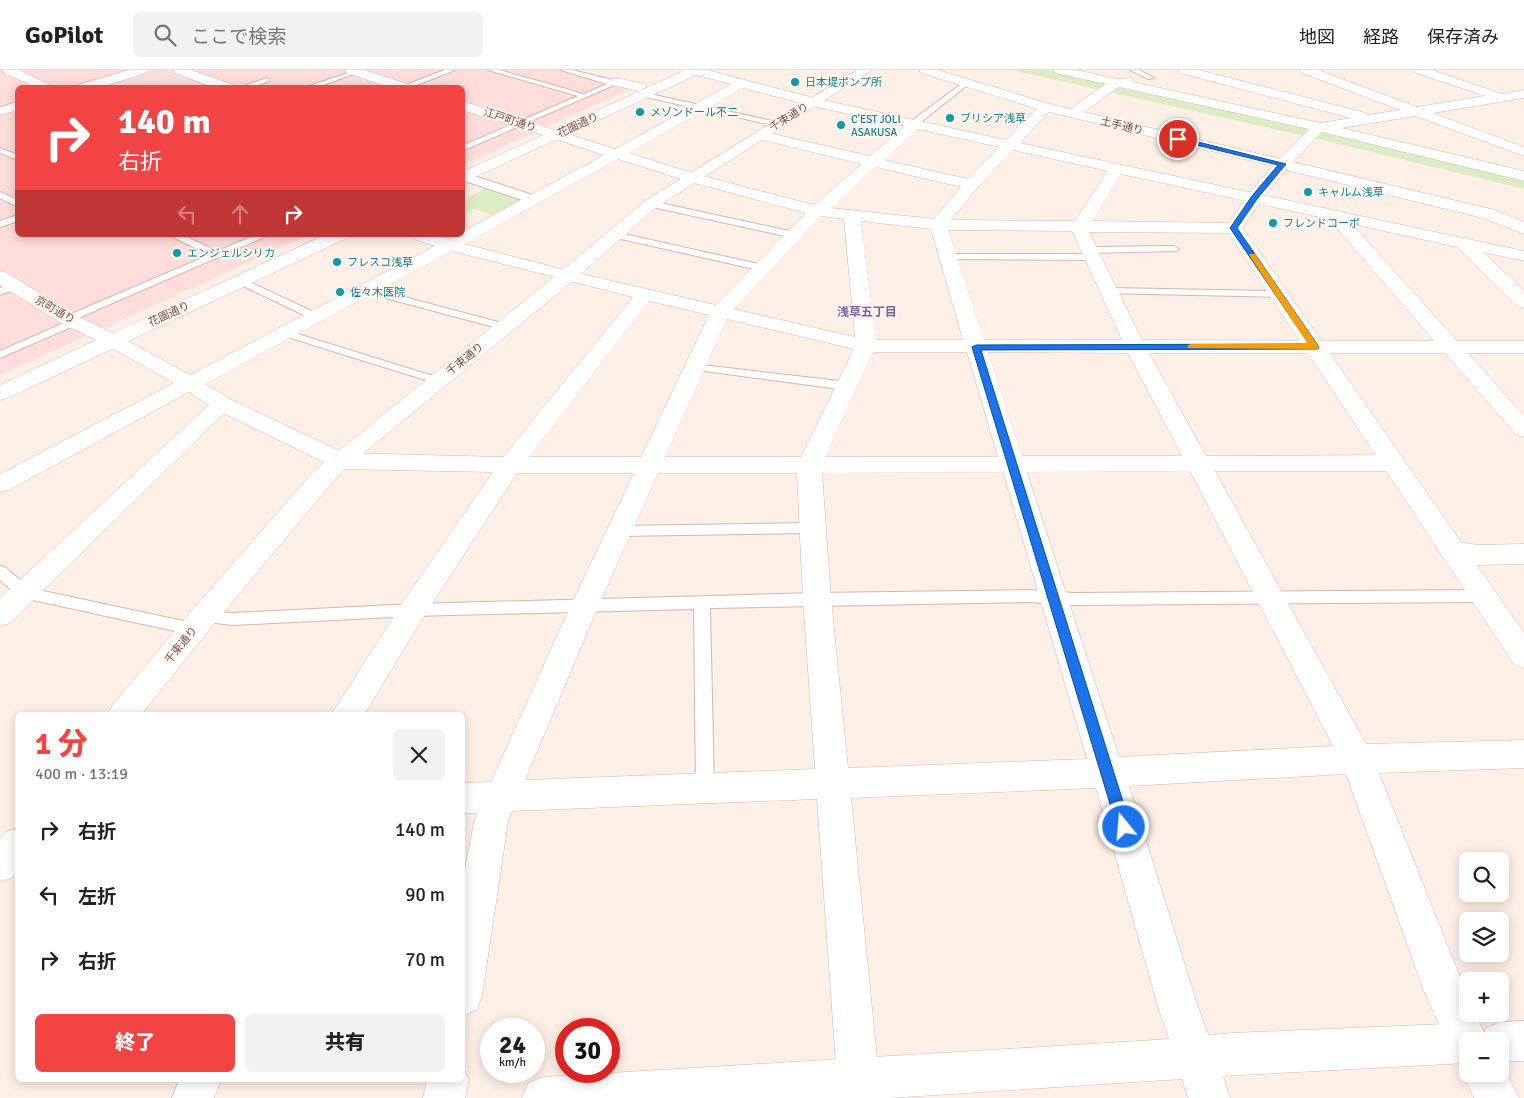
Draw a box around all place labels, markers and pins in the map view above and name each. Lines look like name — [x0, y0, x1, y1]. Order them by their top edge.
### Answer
marker: 日本堤ポンプ所 — [789, 76, 801, 88]
place label: 日本堤ポンプ所 — [805, 76, 883, 89]
marker: メゾンドール不二 — [634, 106, 646, 118]
place label: メゾンドール不二 — [650, 106, 738, 119]
marker: ブリシア浅草 — [944, 112, 956, 124]
place label: ブリシア浅草 — [960, 112, 1026, 125]
place label: C'EST JOLI ASAKUSA — [851, 113, 901, 139]
pin — [1157, 118, 1199, 160]
marker: C'EST JOLI ASAKUSA — [835, 119, 847, 131]
marker: キャルム浅草 — [1302, 186, 1314, 198]
place label: キャルム浅草 — [1318, 186, 1384, 199]
marker: フレンドコーポ — [1267, 217, 1279, 229]
place label: フレンドコーポ — [1283, 217, 1360, 230]
marker: エンジェルシリカ — [171, 247, 183, 259]
place label: エンジェルシリカ — [187, 247, 275, 260]
marker: フレスコ浅草 — [331, 256, 343, 268]
place label: フレスコ浅草 — [347, 256, 413, 269]
marker: 佐々木医院 — [334, 286, 346, 298]
place label: 佐々木医院 — [350, 286, 405, 299]

